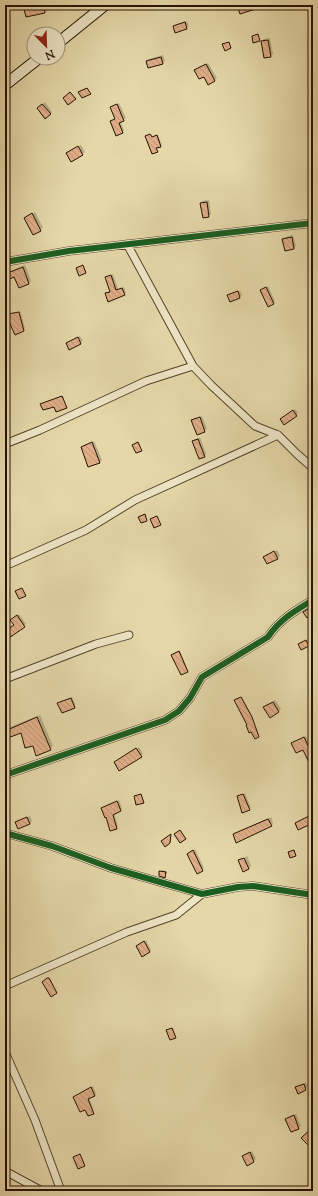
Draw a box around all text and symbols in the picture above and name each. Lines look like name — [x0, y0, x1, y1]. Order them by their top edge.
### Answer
north arrow — [26, 26, 66, 66]
text: N — [42, 45, 58, 63]

